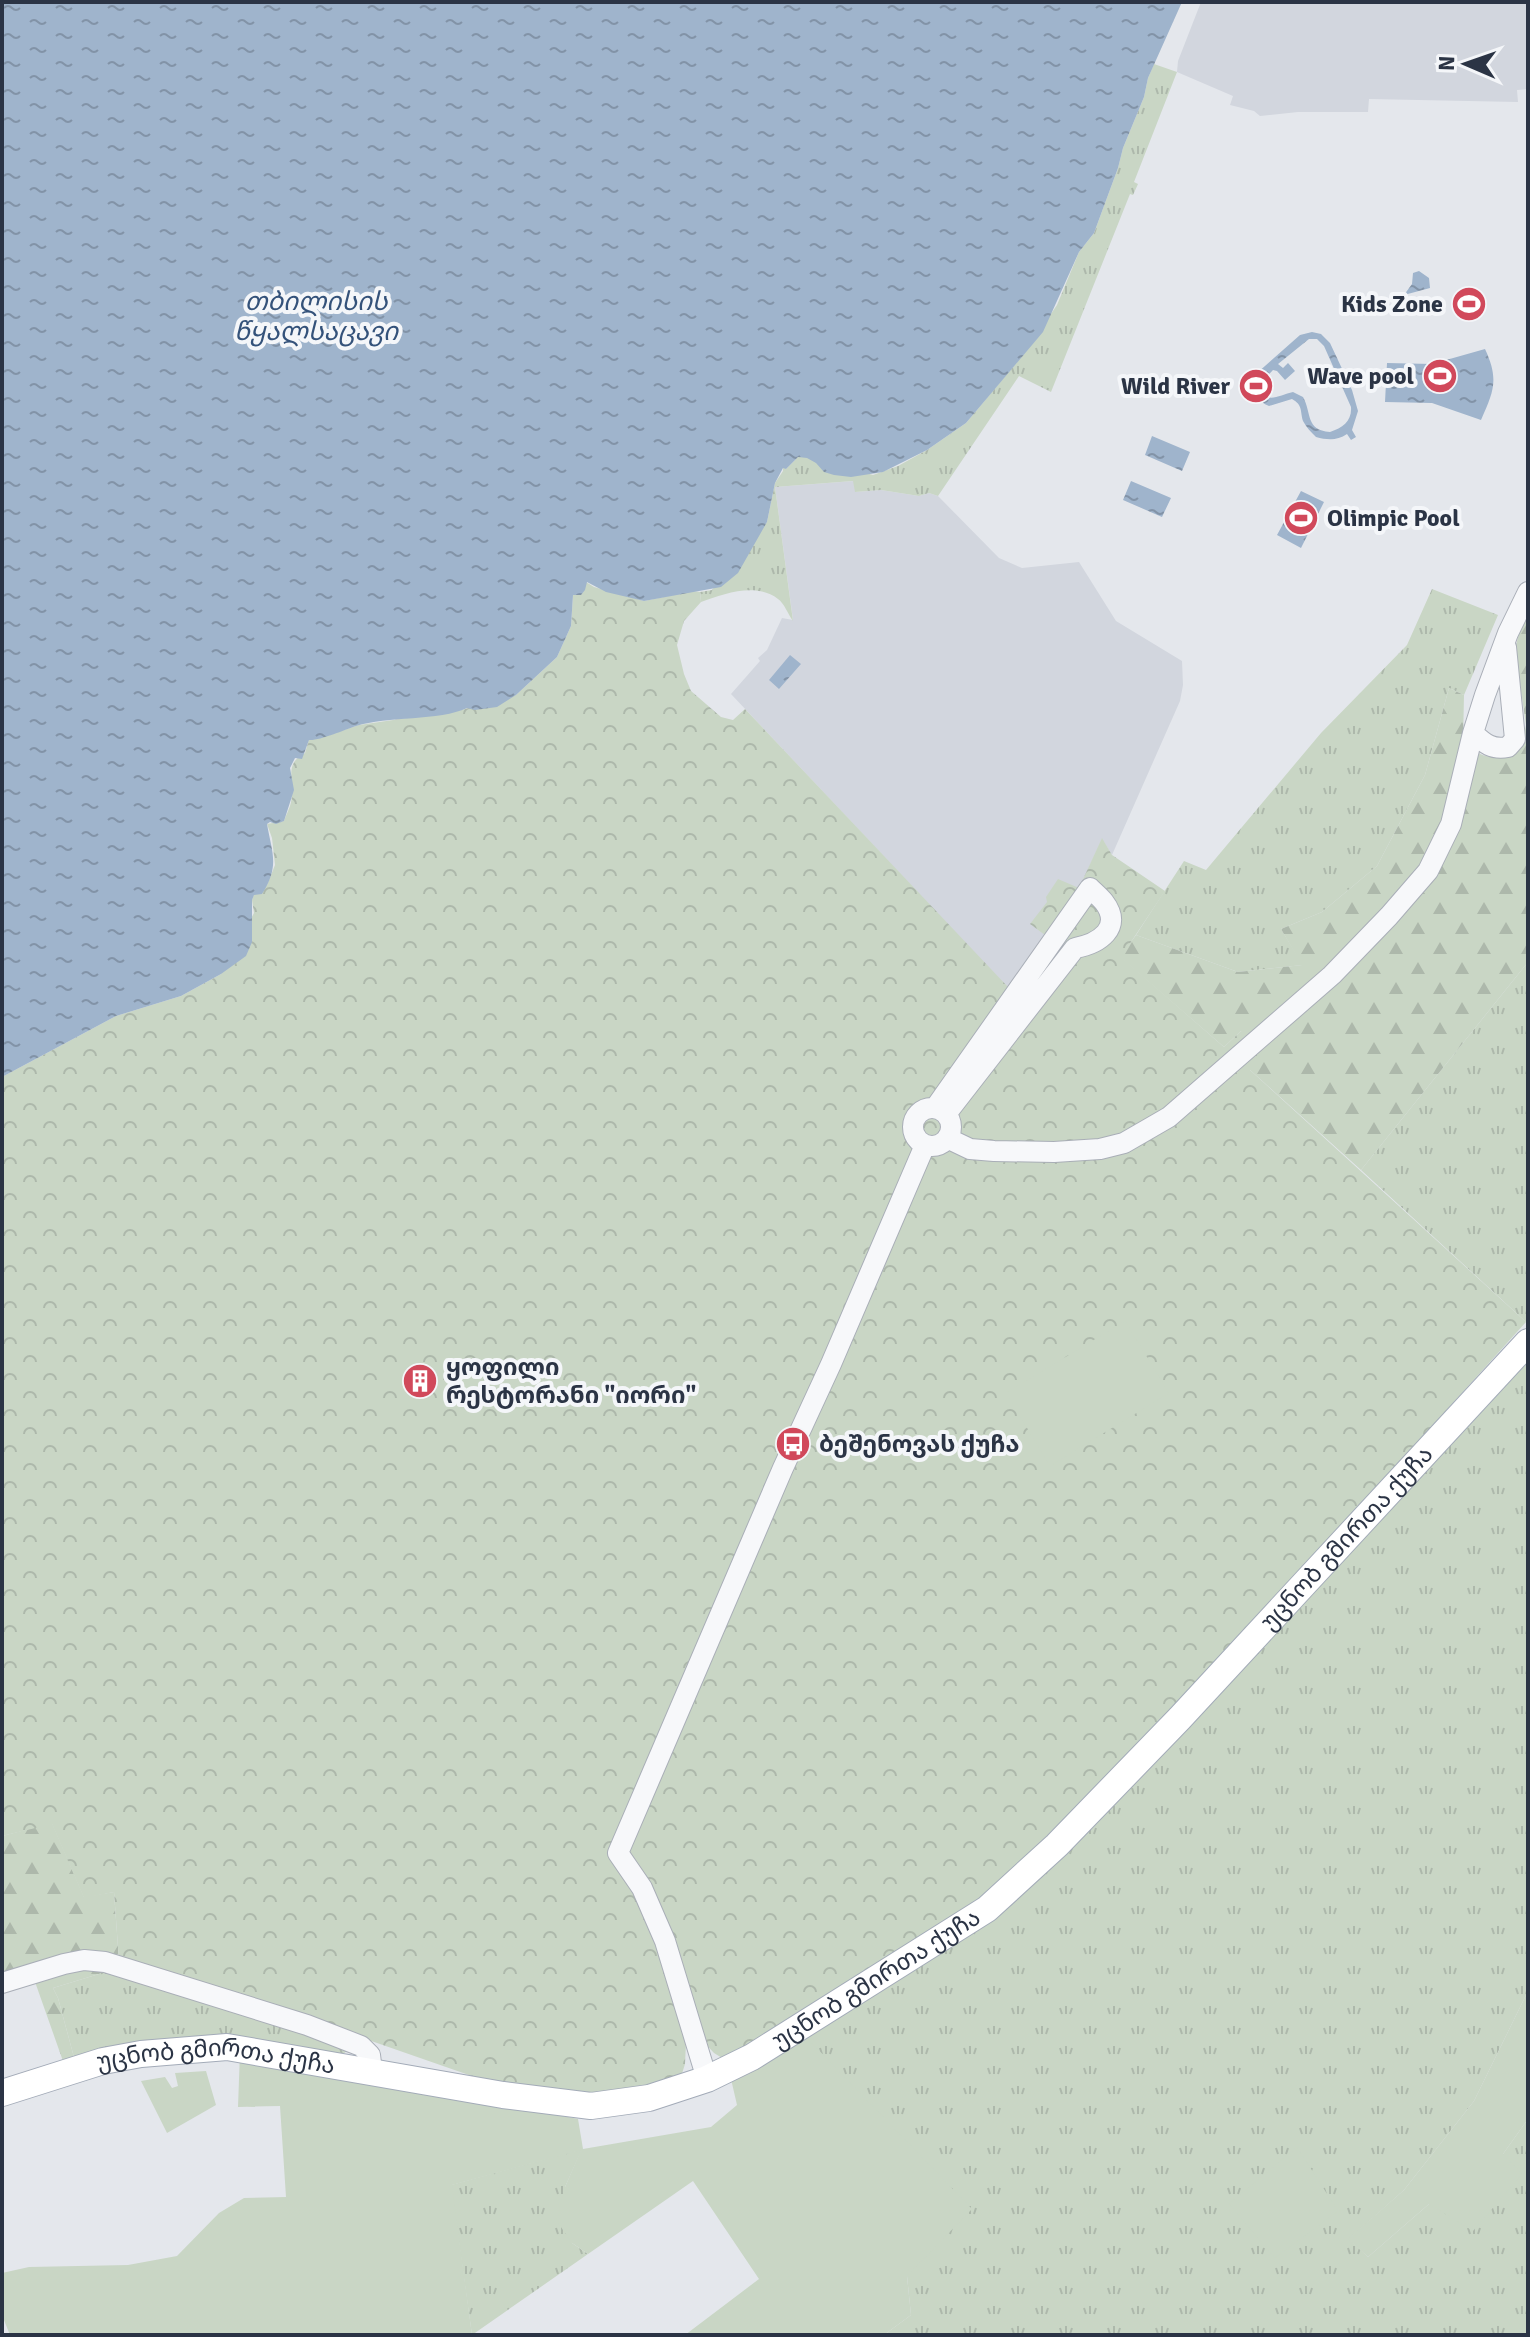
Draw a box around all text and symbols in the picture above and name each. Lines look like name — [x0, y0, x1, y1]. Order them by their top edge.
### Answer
north arrow — [1426, 24, 1506, 104]
text: N — [1433, 55, 1460, 71]
sports icon: Kids Zone — [1450, 285, 1488, 323]
water label: თბილისის წყალსაცავი — [234, 286, 399, 348]
place label: Kids Zone — [1341, 289, 1443, 319]
sports icon: Wave pool — [1421, 357, 1459, 395]
place label: Wave pool — [1307, 361, 1414, 391]
sports icon: Wild River — [1237, 367, 1275, 405]
place label: Wild River — [1121, 371, 1230, 401]
sports icon: Olimpic Pool — [1282, 499, 1320, 537]
place label: Olimpic Pool — [1327, 503, 1460, 533]
place label: ყოფილი რესტორანი "იორი" — [446, 1352, 696, 1410]
building icon: ყოფილი რესტორანი "იორი" — [401, 1362, 439, 1400]
bus stop icon: ბეშენოვას ქუჩა — [774, 1425, 812, 1463]
place label: ბეშენოვას ქუჩა — [819, 1429, 1019, 1459]
street label: უცნობ გმირთა ქუჩა — [1254, 1439, 1439, 1637]
street label: უცნობ გმირთა ქუჩა — [766, 1902, 986, 2056]
street label: უცნობ გმირთა ქუჩა — [94, 2031, 338, 2081]

